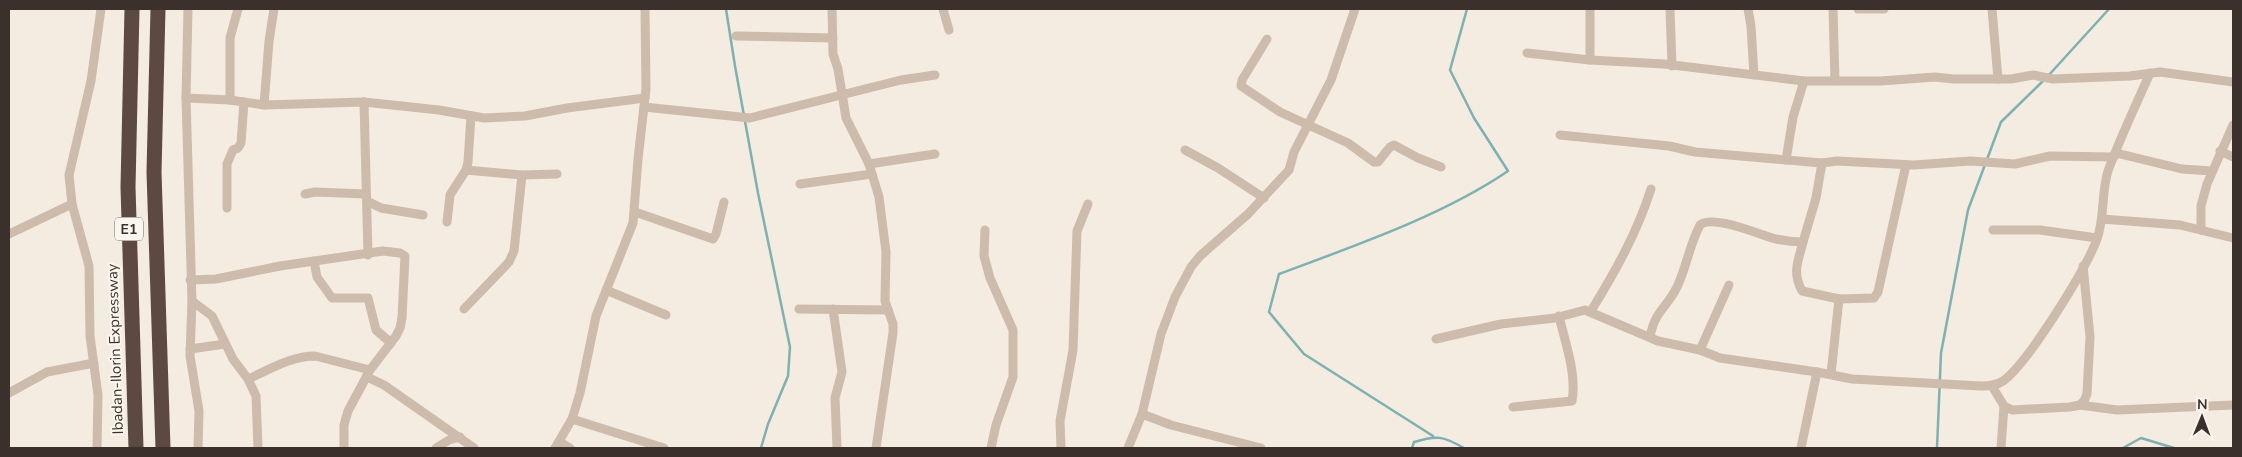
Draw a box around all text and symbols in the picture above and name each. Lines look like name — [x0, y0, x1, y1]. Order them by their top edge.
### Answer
road number: E1 — [115, 218, 143, 240]
street label: Ibadan-Ilorin Expressway — [102, 263, 128, 435]
north arrow — [2177, 392, 2227, 442]
text: N — [2197, 395, 2208, 414]

